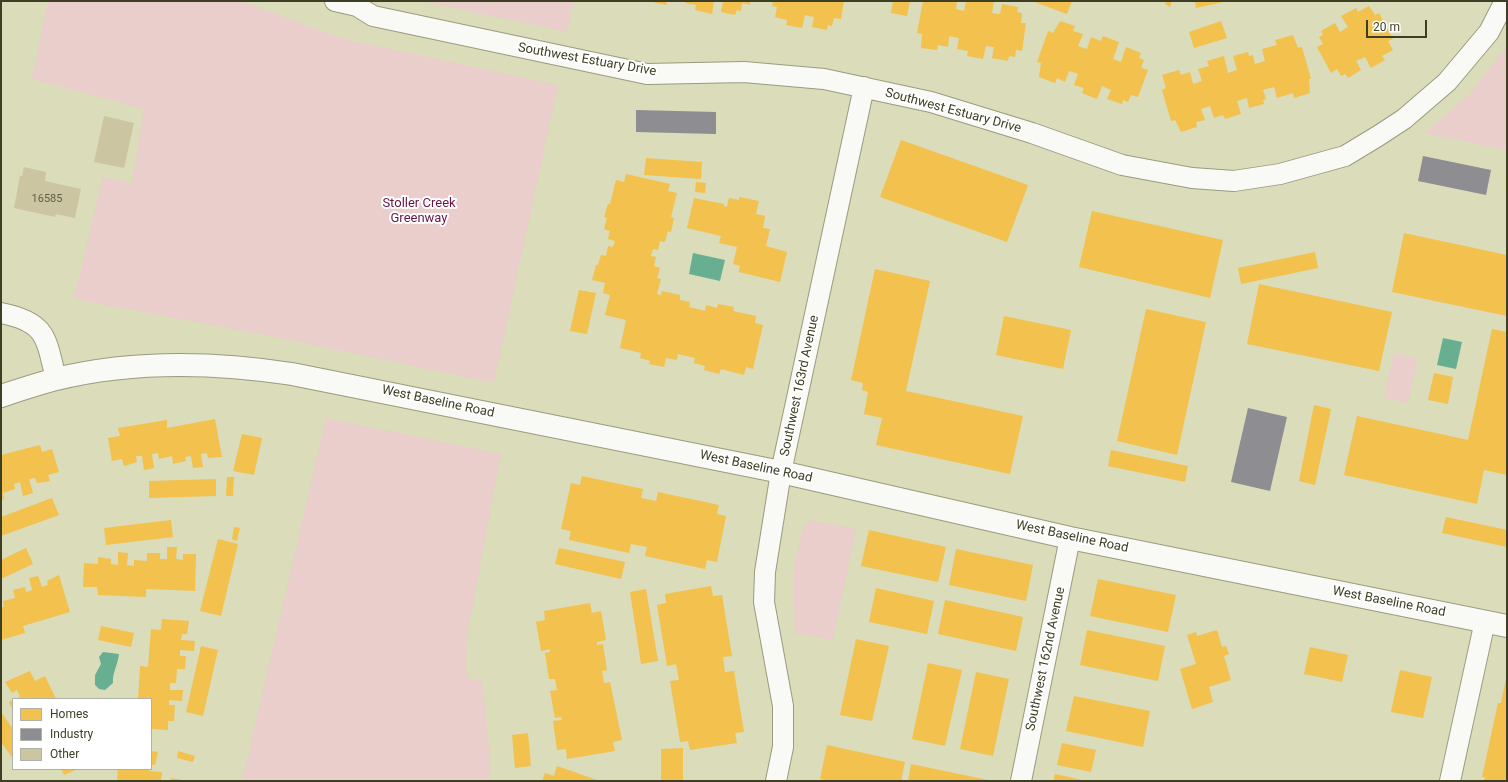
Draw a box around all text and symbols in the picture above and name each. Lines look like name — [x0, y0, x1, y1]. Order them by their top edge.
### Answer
scale bar — [1368, 12, 1429, 38]
text: 20 m — [1373, 20, 1400, 34]
street label: Southwest Estuary Drive — [517, 40, 657, 80]
street label: Southwest Estuary Drive — [883, 85, 1023, 137]
house number: 16585 — [32, 192, 62, 206]
park label: Stoller Creek Greenway — [382, 196, 456, 227]
street label: Southwest 163rd Avenue — [777, 314, 823, 458]
street label: West Baseline Road — [380, 382, 496, 422]
street label: West Baseline Road — [698, 447, 814, 487]
street label: West Baseline Road — [1014, 517, 1130, 557]
street label: West Baseline Road — [1331, 583, 1447, 621]
street label: Southwest 162nd Avenue — [1023, 586, 1069, 732]
legend — [12, 698, 152, 770]
text: Homes — [50, 707, 88, 721]
text: Industry — [50, 727, 93, 741]
text: Other — [50, 747, 79, 761]

